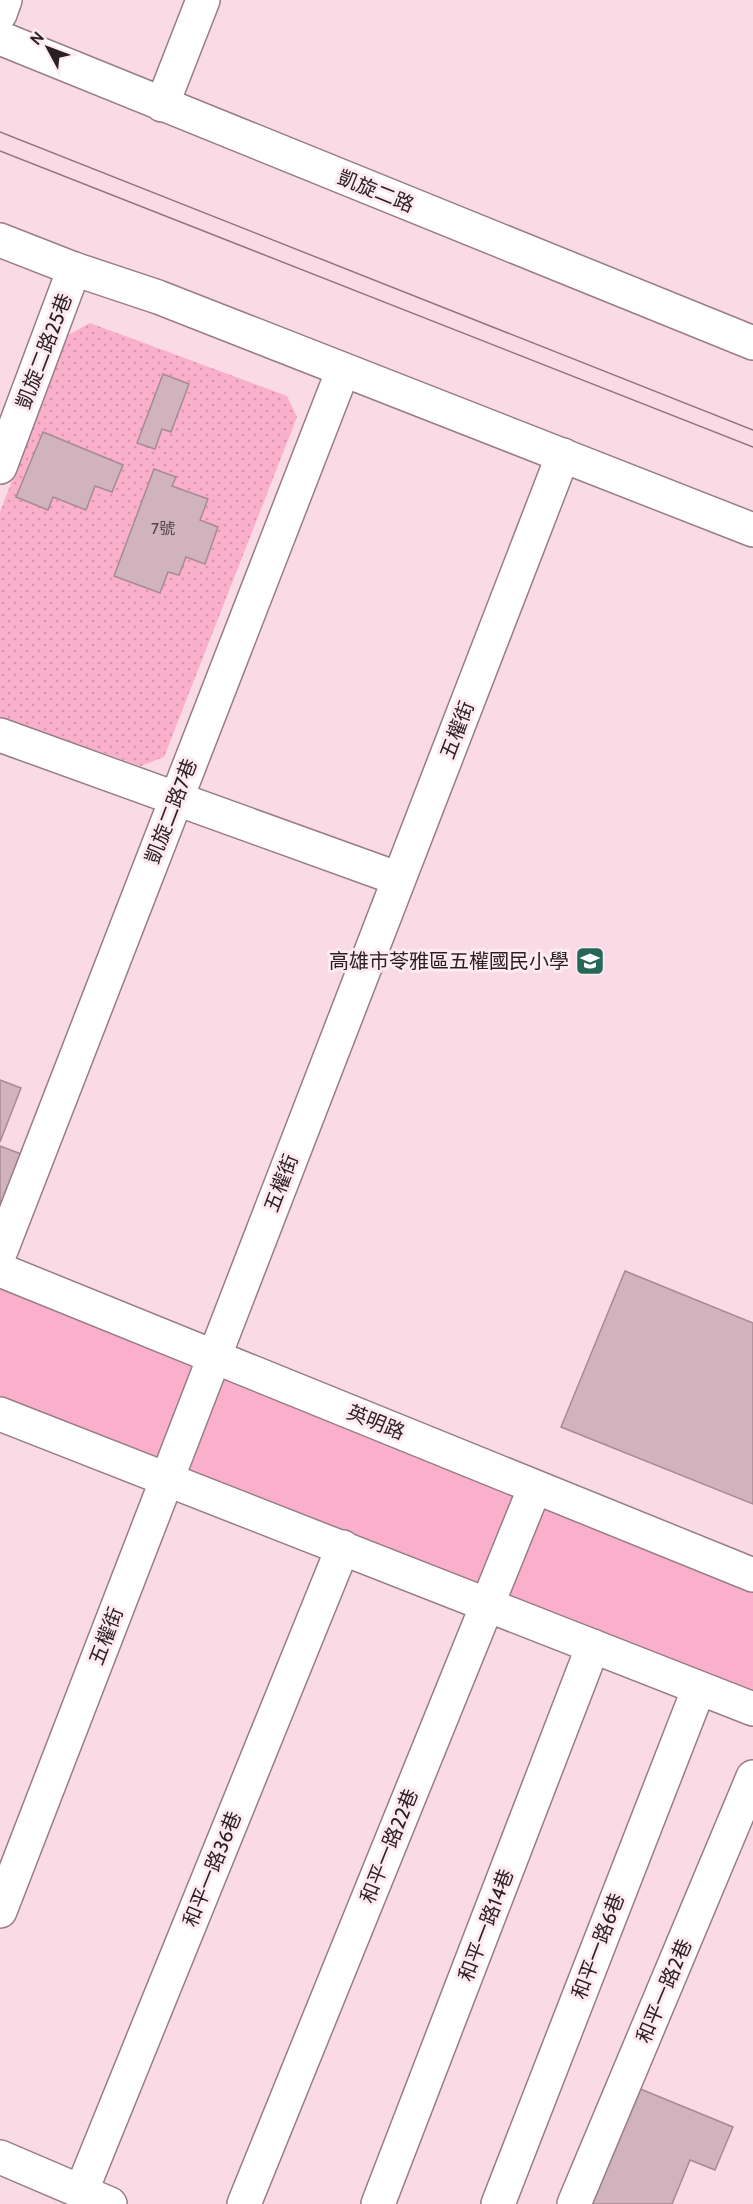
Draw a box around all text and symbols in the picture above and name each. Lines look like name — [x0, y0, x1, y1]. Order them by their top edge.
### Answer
north arrow — [18, 18, 78, 78]
text: N — [26, 28, 48, 49]
street label: 凱旋二路 — [334, 165, 418, 217]
street label: 凱旋二路25巷 — [11, 290, 77, 412]
house number: 7號 — [151, 519, 175, 538]
street label: 五權街 — [435, 698, 479, 762]
street label: 凱旋二路7巷 — [140, 755, 202, 867]
school or university icon: 高雄市苓雅區五權國民小學 — [574, 945, 606, 977]
place label: 高雄市苓雅區五權國民小學 — [329, 949, 569, 973]
street label: 五權街 — [259, 1151, 303, 1215]
street label: 英明路 — [344, 1400, 408, 1444]
street label: 五權街 — [84, 1604, 128, 1668]
street label: 和平一路22巷 — [355, 1785, 423, 1907]
street label: 和平一路36巷 — [178, 1808, 246, 1930]
street label: 和平一路14巷 — [454, 1866, 518, 1984]
street label: 和平一路6巷 — [567, 1890, 629, 2002]
street label: 和平一路2巷 — [631, 1935, 697, 2047]

